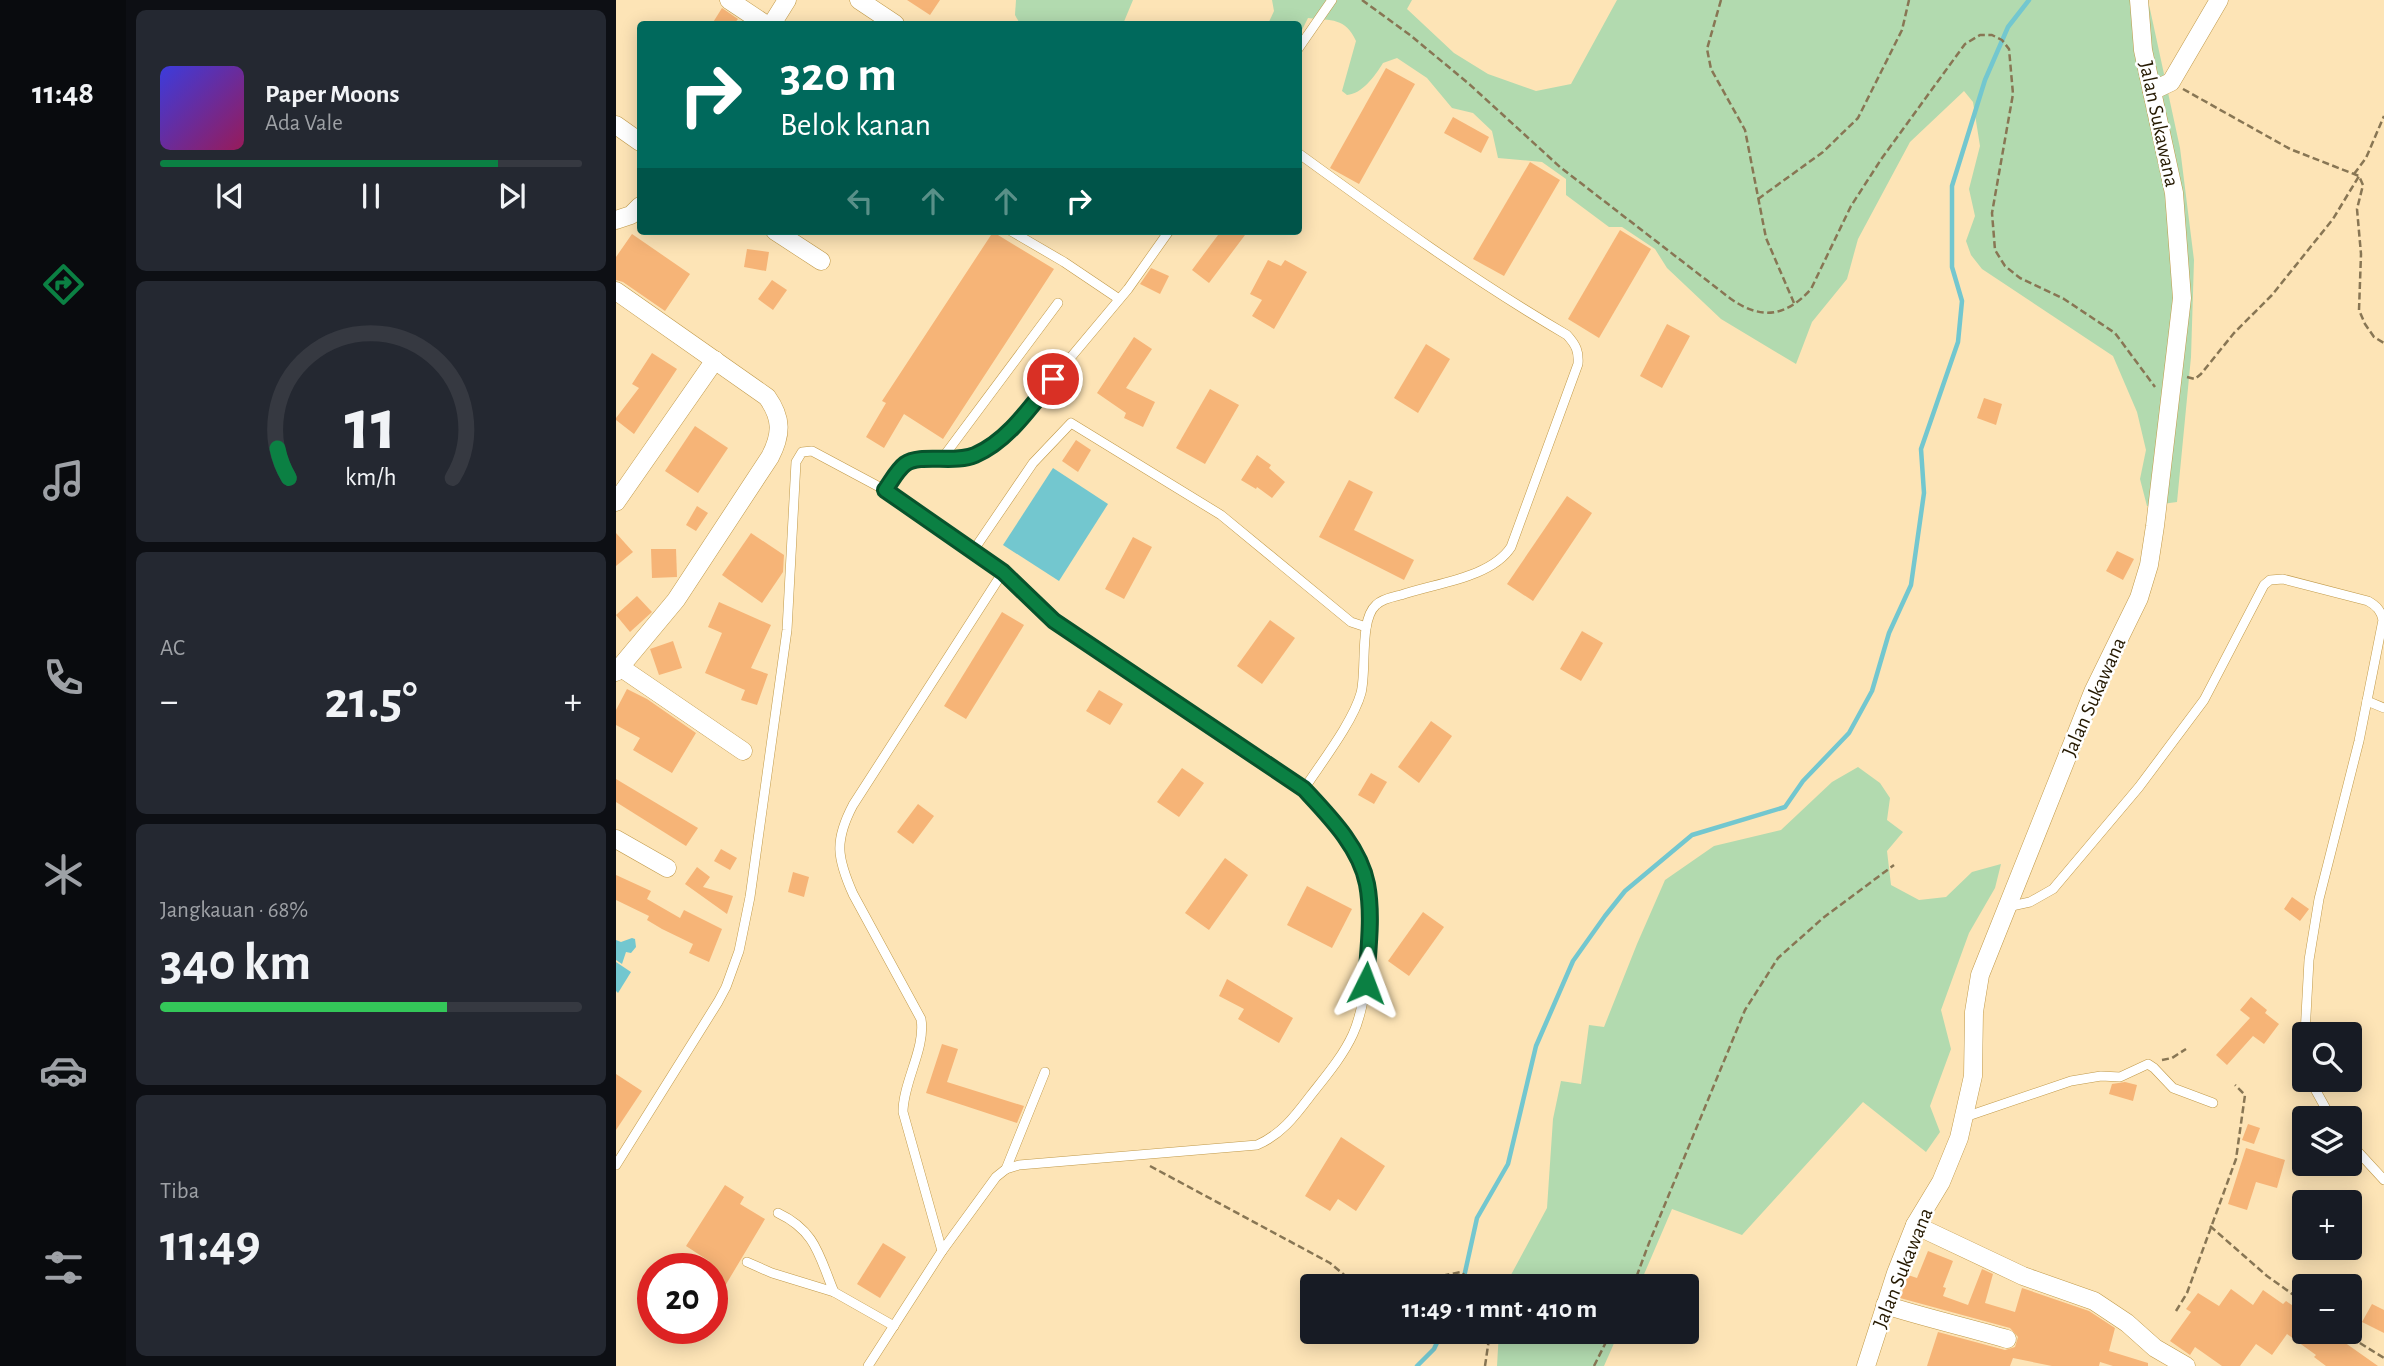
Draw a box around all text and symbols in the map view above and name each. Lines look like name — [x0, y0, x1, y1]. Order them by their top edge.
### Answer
icon: right — [665, 49, 756, 140]
text: 320 m — [780, 51, 897, 100]
street label: Jalan Sukawana — [2135, 59, 2183, 189]
text: 11:48 — [32, 77, 94, 109]
text: Paper Moons — [265, 81, 400, 107]
text: Belok kanan — [780, 109, 931, 141]
text: Ada Vale — [265, 112, 343, 135]
icon: previous — [211, 177, 249, 215]
icon: pause — [352, 177, 390, 215]
icon: next — [493, 177, 531, 215]
icon: left — [841, 182, 879, 220]
icon: ahead — [914, 182, 952, 220]
icon: ahead — [987, 182, 1025, 220]
icon: right — [1060, 182, 1098, 220]
icon: directions — [39, 260, 88, 309]
pin — [1023, 349, 1083, 409]
icon: arrive — [1034, 360, 1072, 398]
text: 11 — [345, 390, 397, 463]
icon: music — [39, 456, 88, 505]
text: km/h — [345, 465, 397, 490]
street label: Jalan Sukawana — [2058, 634, 2130, 760]
text: AC — [160, 637, 185, 660]
icon: phone — [39, 653, 88, 702]
text: 21.5° — [325, 675, 417, 727]
text: − — [160, 683, 178, 721]
text: + — [564, 683, 582, 721]
icon: climate — [39, 850, 88, 899]
text: Jangkauan · 68% — [160, 899, 308, 922]
text: 340 km — [160, 937, 311, 989]
position arrow — [1329, 946, 1403, 1020]
map controls — [2292, 1022, 2362, 1344]
button: search — [2292, 1022, 2362, 1092]
icon: car — [39, 1046, 88, 1095]
button: layers — [2292, 1106, 2362, 1176]
text: Tiba — [160, 1180, 199, 1203]
button: + — [2292, 1190, 2362, 1260]
street label: Jalan Sukawana — [1869, 1205, 1937, 1331]
text: 11:49 — [160, 1218, 261, 1270]
icon: filters — [39, 1243, 88, 1292]
speed limit sign: 20 — [637, 1253, 728, 1344]
button: − — [2292, 1274, 2362, 1344]
text: 11:49 · 1 mnt · 410 m — [1402, 1296, 1597, 1322]

